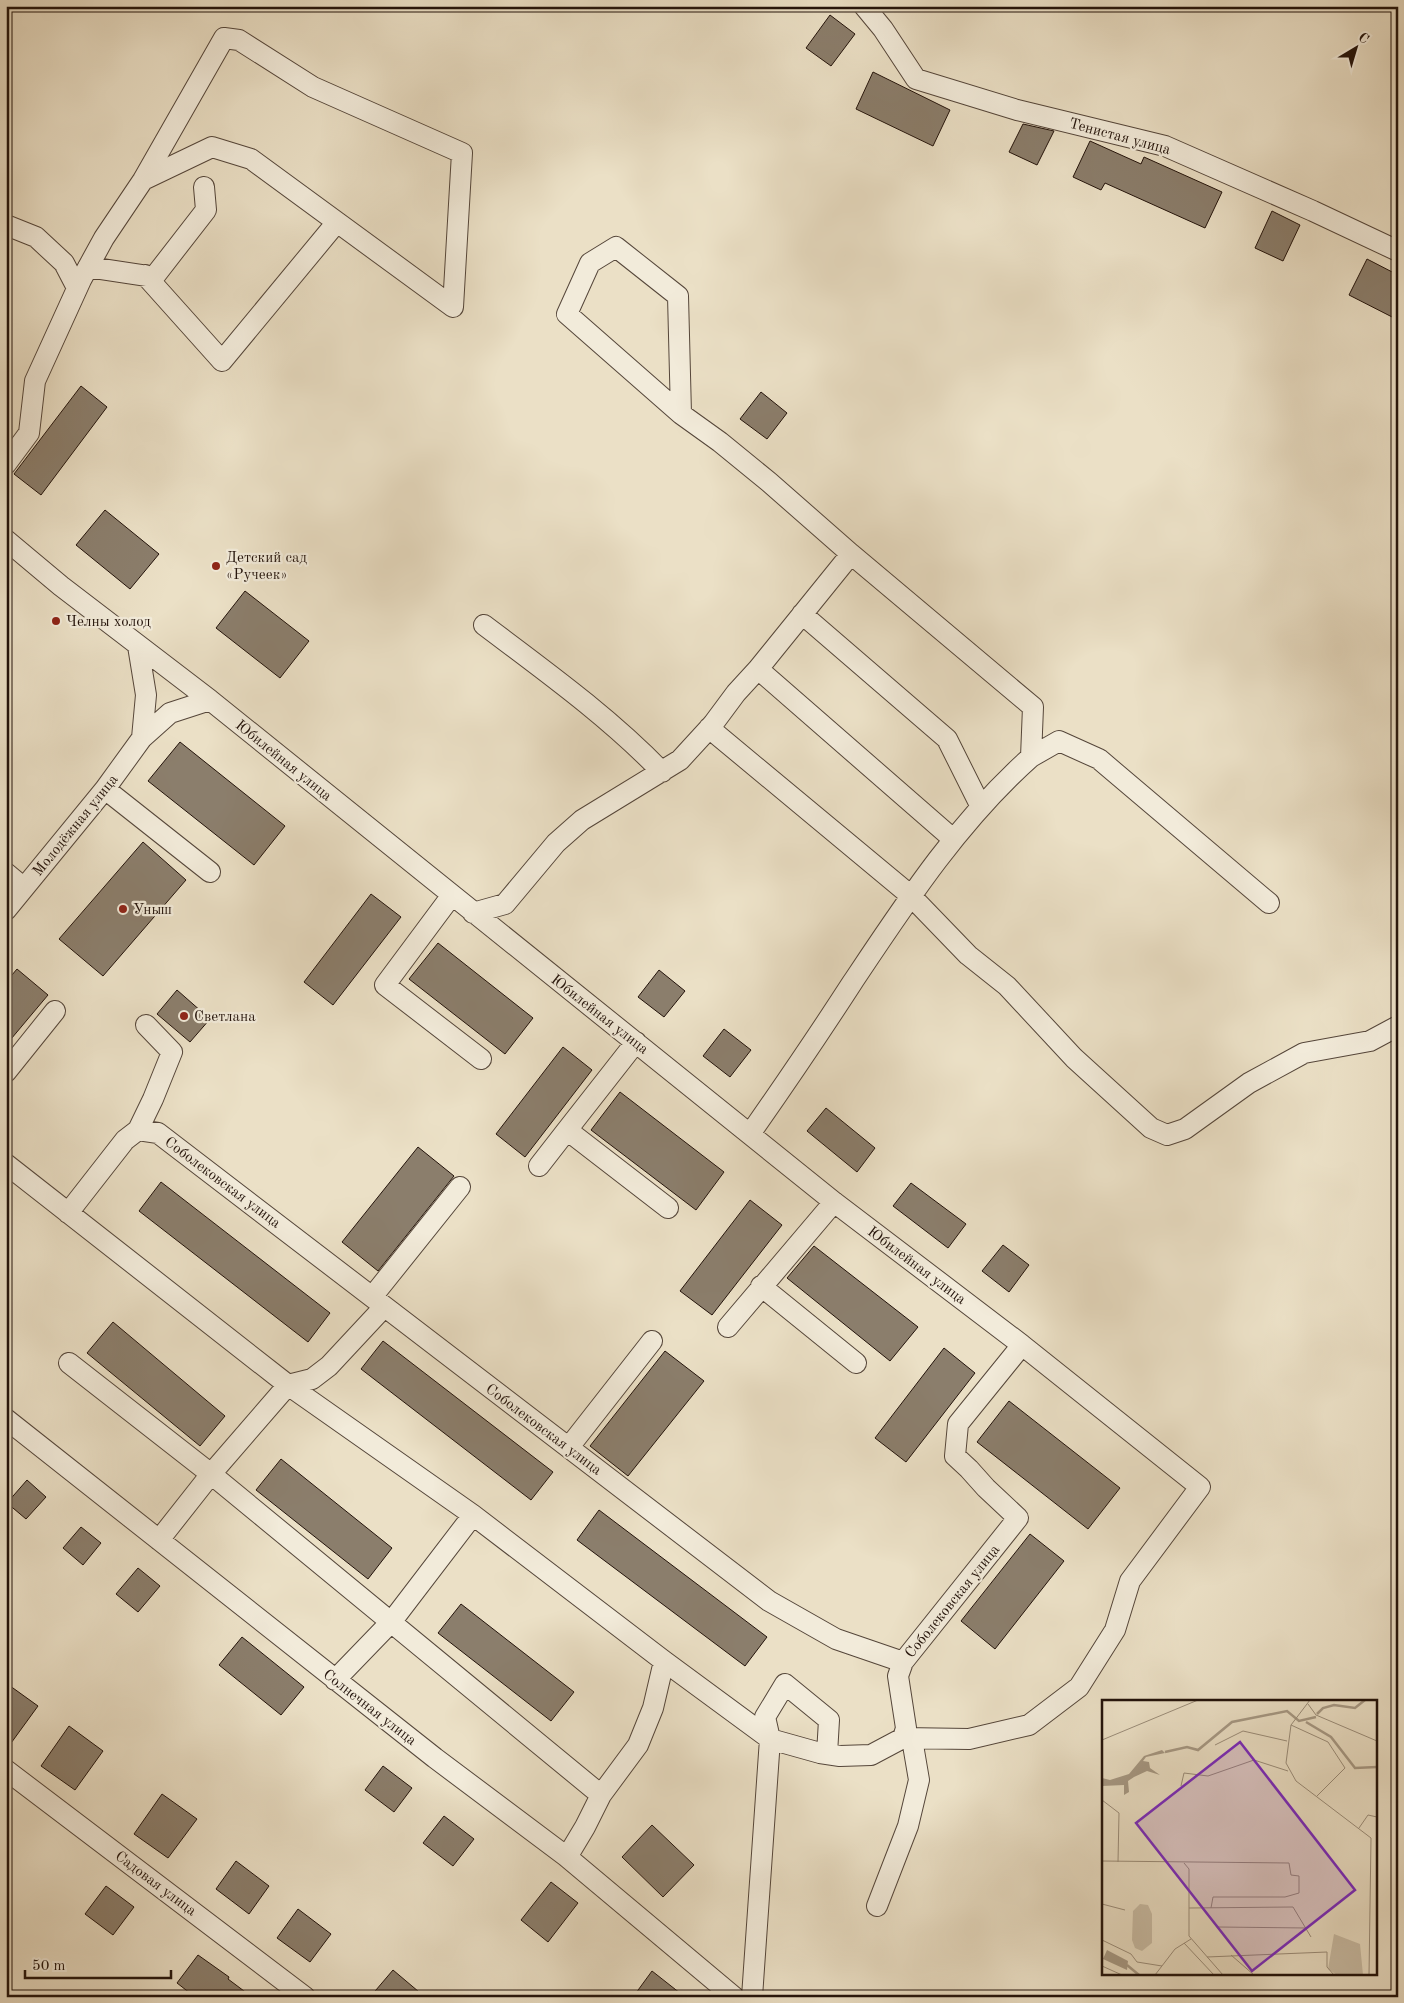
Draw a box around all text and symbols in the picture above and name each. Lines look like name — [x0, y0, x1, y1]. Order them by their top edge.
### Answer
north arrow — [1332, 22, 1382, 72]
text: С — [1355, 30, 1371, 47]
street label: Тенистая улица — [1067, 117, 1172, 158]
place label: Детский сад «Ручеек» — [226, 551, 307, 583]
marker: Детский сад «Ручеек» — [210, 560, 222, 572]
marker: Челны холод — [50, 615, 62, 627]
place label: Челны холод — [66, 615, 151, 630]
street label: Юбилейная улица — [232, 718, 334, 805]
street label: Молодёжная улица — [31, 772, 122, 879]
marker: Уныш — [117, 903, 129, 915]
place label: Уныш — [133, 903, 172, 918]
street label: Юбилейная улица — [548, 973, 651, 1058]
marker: Светлана — [178, 1010, 190, 1022]
place label: Светлана — [194, 1010, 256, 1025]
street label: Соболековская улица — [161, 1135, 283, 1232]
street label: Юбилейная улица — [864, 1224, 969, 1308]
street label: Соболековская улица — [482, 1382, 604, 1479]
street label: Соболековская улица — [903, 1542, 1004, 1661]
street label: Солнечная улица — [320, 1667, 419, 1749]
inset map — [1102, 1700, 1376, 1976]
street label: Садовая улица — [112, 1849, 199, 1920]
scale bar — [25, 1948, 171, 1980]
text: 50 m — [32, 1959, 66, 1974]

